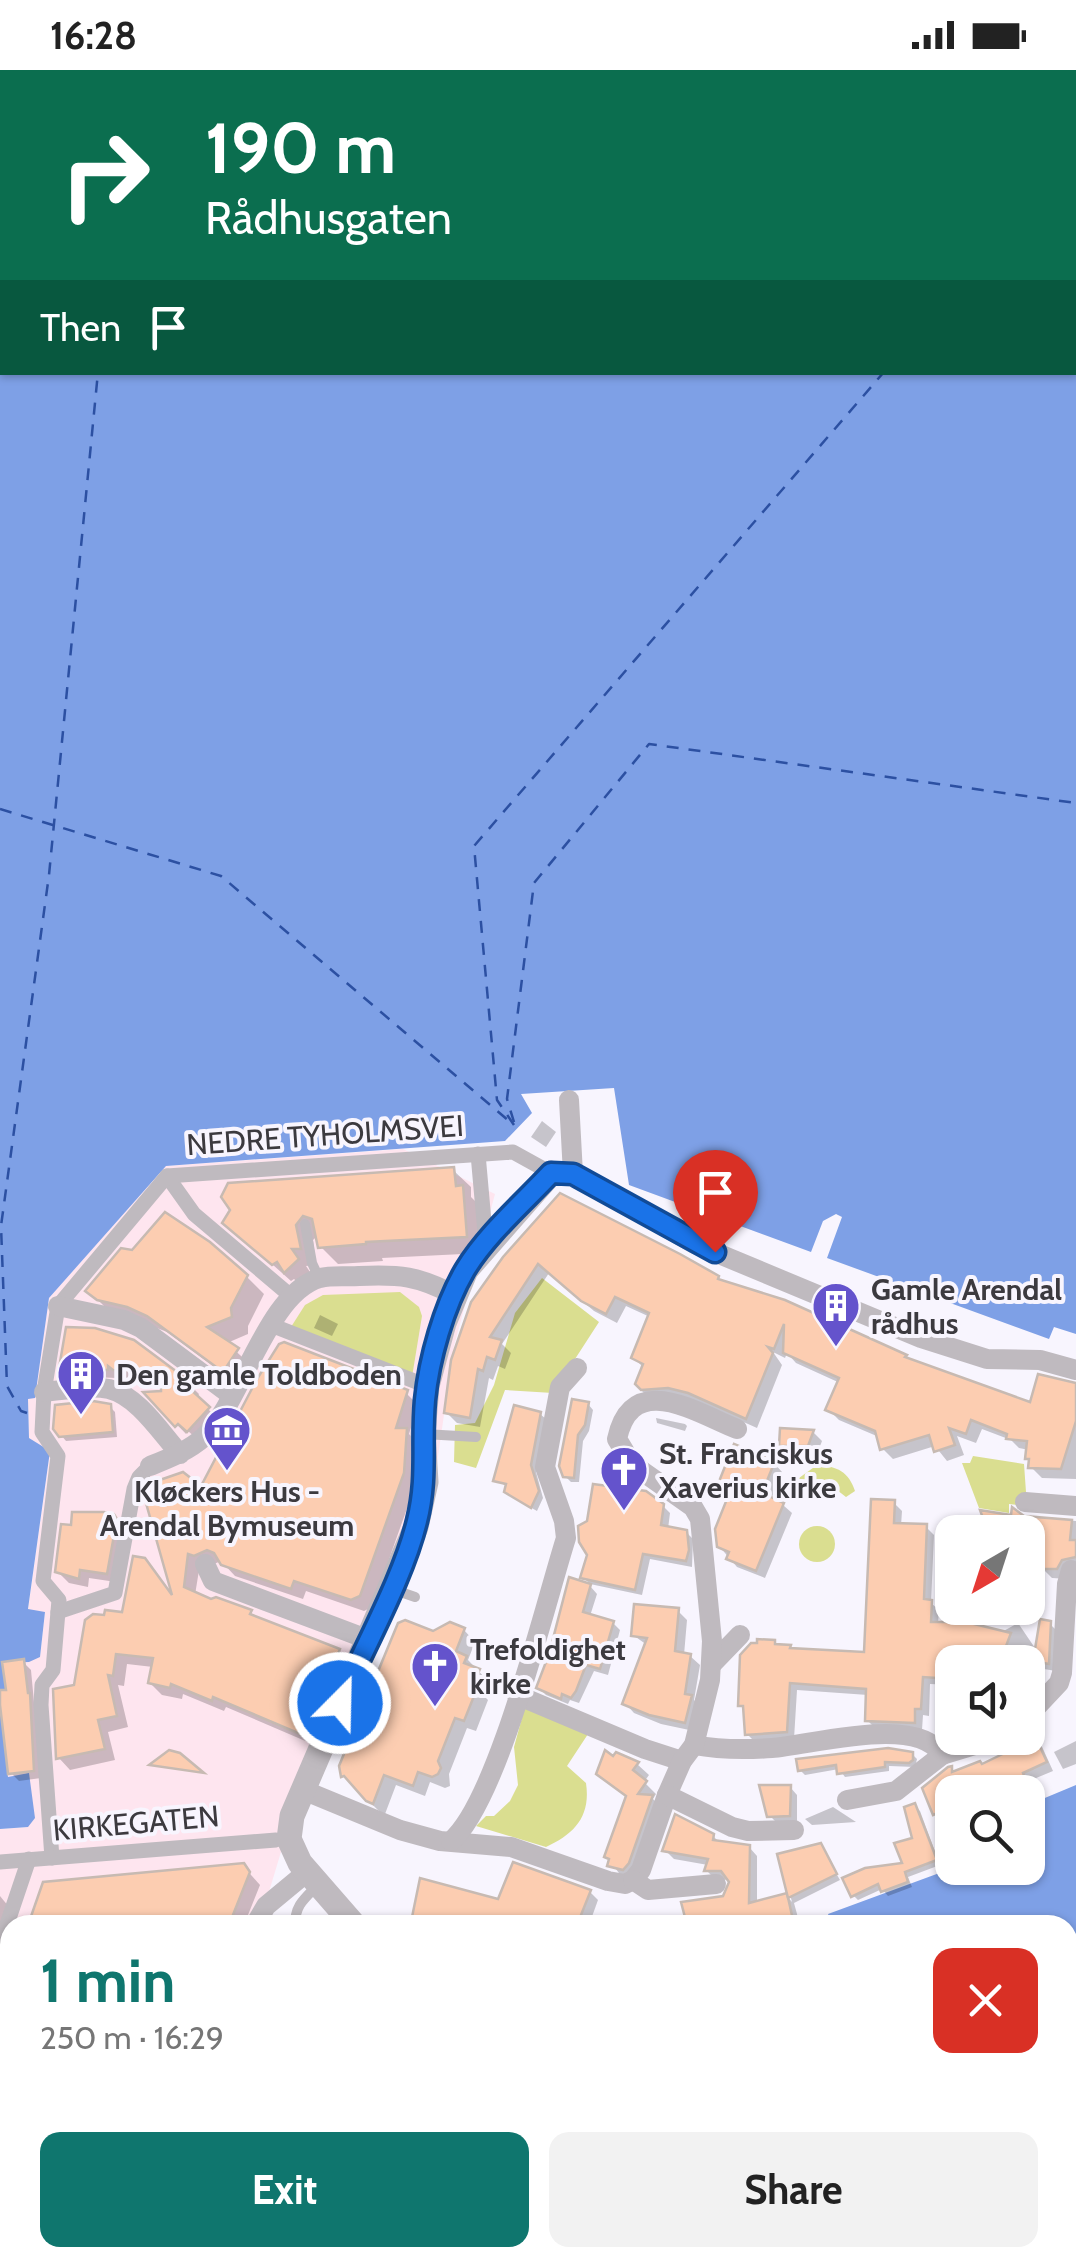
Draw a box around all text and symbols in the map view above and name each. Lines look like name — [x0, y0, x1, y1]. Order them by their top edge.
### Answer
text: 16:28 — [50, 12, 137, 59]
text: 190 m — [205, 105, 396, 191]
icon: right — [40, 110, 170, 240]
text: Rådhusgaten — [205, 191, 452, 245]
icon: arrive — [141, 300, 196, 355]
text: Then — [40, 304, 121, 351]
street label: NEDRE TYHOLMSVEI — [185, 1107, 465, 1163]
pin — [673, 1150, 758, 1253]
icon: arrive — [688, 1165, 743, 1220]
place label: Gamle Arendal rådhus — [871, 1271, 1062, 1342]
building icon: Gamle Arendal rådhus — [810, 1280, 862, 1348]
building icon: Den gamle Toldboden — [55, 1348, 107, 1416]
place label: Den gamle Toldboden — [116, 1356, 402, 1393]
museum icon: Kløckers Hus - Arendal Bymuseum — [201, 1404, 253, 1472]
place label: St. Franciskus Xaverius kirke — [658, 1435, 836, 1506]
church icon: St. Franciskus Xaverius kirke — [598, 1444, 650, 1512]
place label: Kløckers Hus - Arendal Bymuseum — [100, 1473, 354, 1544]
north arrow — [935, 1515, 1045, 1625]
map controls — [935, 1515, 1045, 1885]
place label: Trefoldighet kirke — [470, 1631, 626, 1702]
church icon: Trefoldighet kirke — [409, 1640, 461, 1708]
button: sound — [935, 1645, 1045, 1755]
position arrow — [288, 1651, 392, 1755]
button: search — [935, 1775, 1045, 1885]
street label: KIRKEGATEN — [51, 1797, 221, 1849]
text: 1 min — [40, 1944, 175, 2017]
button: close — [933, 1948, 1038, 2053]
text: 250 m · 16:29 — [40, 2018, 224, 2057]
button: Exit — [40, 2132, 529, 2247]
button: Share — [549, 2132, 1038, 2247]

